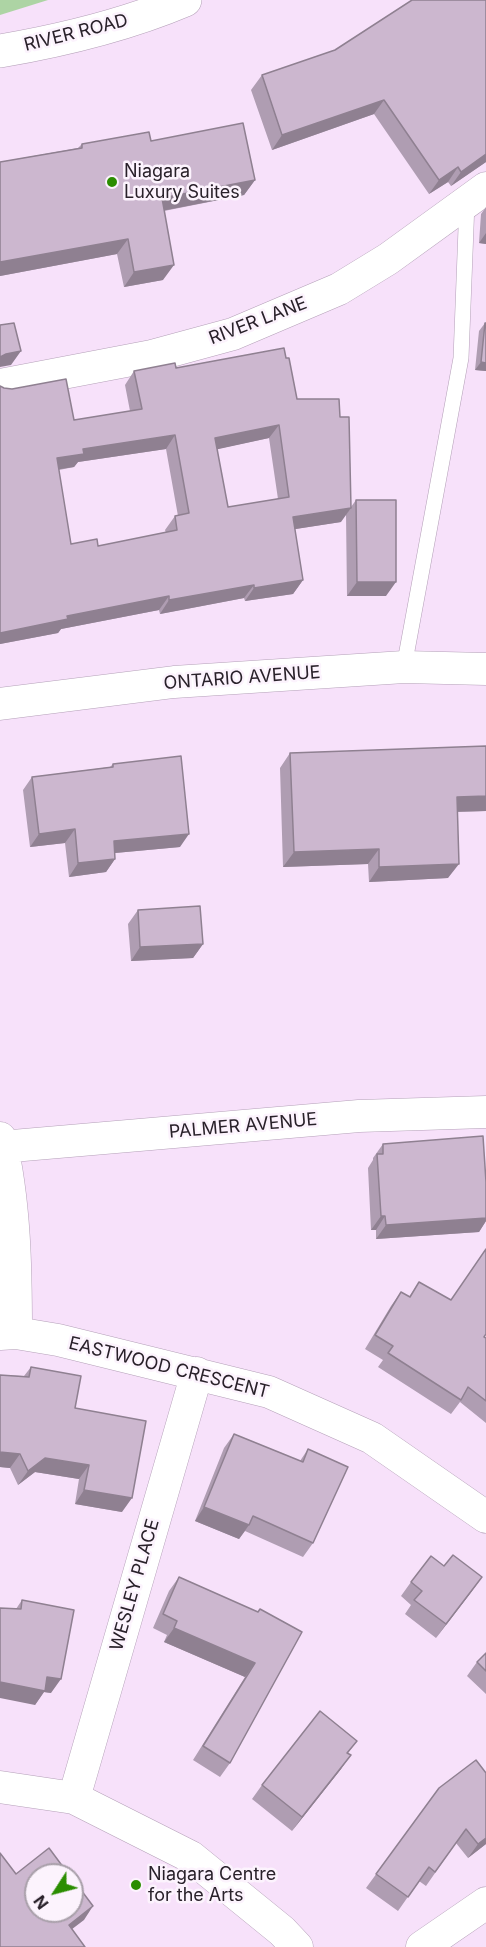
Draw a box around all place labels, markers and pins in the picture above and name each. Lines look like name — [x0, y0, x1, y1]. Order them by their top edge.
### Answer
place label: Niagara Luxury Suites — [124, 161, 240, 204]
marker: Niagara Luxury Suites — [105, 175, 119, 189]
place label: Niagara Centre for the Arts — [148, 1864, 276, 1906]
marker: Niagara Centre for the Arts — [129, 1878, 143, 1892]

